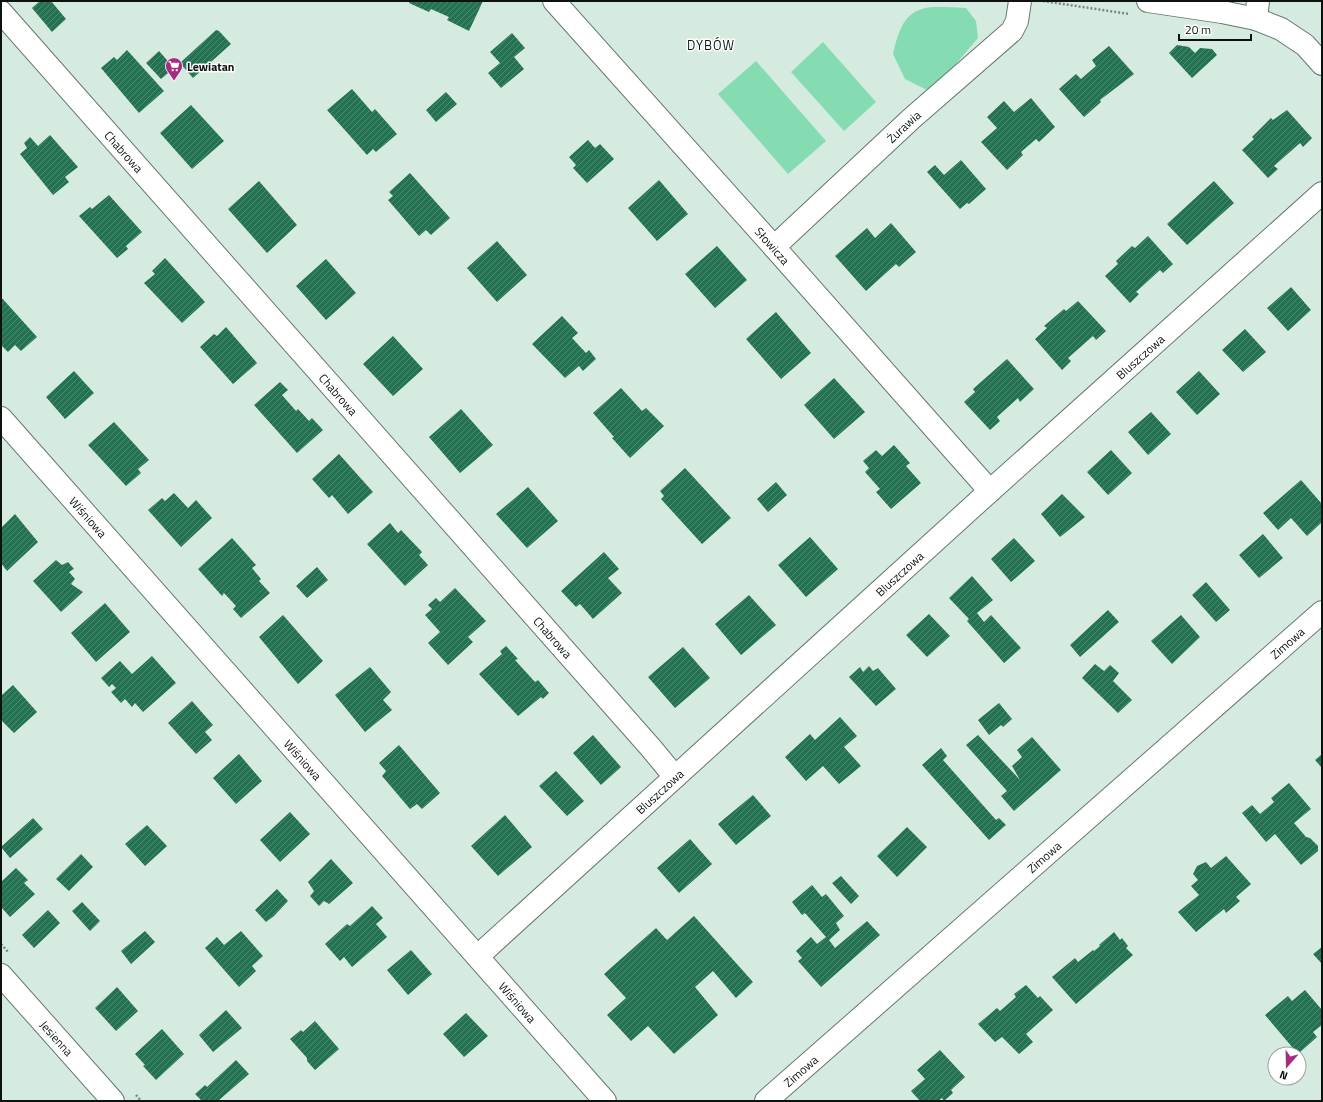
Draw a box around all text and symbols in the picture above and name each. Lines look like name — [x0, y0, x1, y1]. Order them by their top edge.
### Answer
scale bar — [1179, 16, 1251, 42]
text: 20 m — [1185, 20, 1211, 39]
district label: DYBÓW — [687, 35, 735, 55]
supermarket icon: Lewiatan — [164, 56, 184, 81]
place label: Lewiatan — [187, 57, 234, 76]
street label: Żurawia — [882, 105, 925, 147]
street label: Chabrowa — [100, 126, 148, 177]
street label: Słowicza — [751, 222, 795, 269]
street label: Bluszczowa — [1111, 330, 1168, 383]
street label: Chabrowa — [315, 369, 363, 420]
street label: Wiśniowa — [65, 492, 112, 542]
street label: Bluszczowa — [871, 546, 928, 601]
street label: Chabrowa — [529, 612, 577, 662]
street label: Zimowa — [1266, 622, 1309, 663]
street label: Wiśniowa — [280, 735, 327, 784]
street label: Bluszczowa — [631, 764, 688, 818]
street label: Zimowa — [1022, 836, 1065, 877]
street label: Wiśniowa — [494, 978, 541, 1027]
street label: Jesienna — [36, 1016, 78, 1060]
north arrow — [1267, 1046, 1307, 1086]
street label: Zimowa — [779, 1050, 822, 1091]
text: N — [1277, 1067, 1290, 1084]

